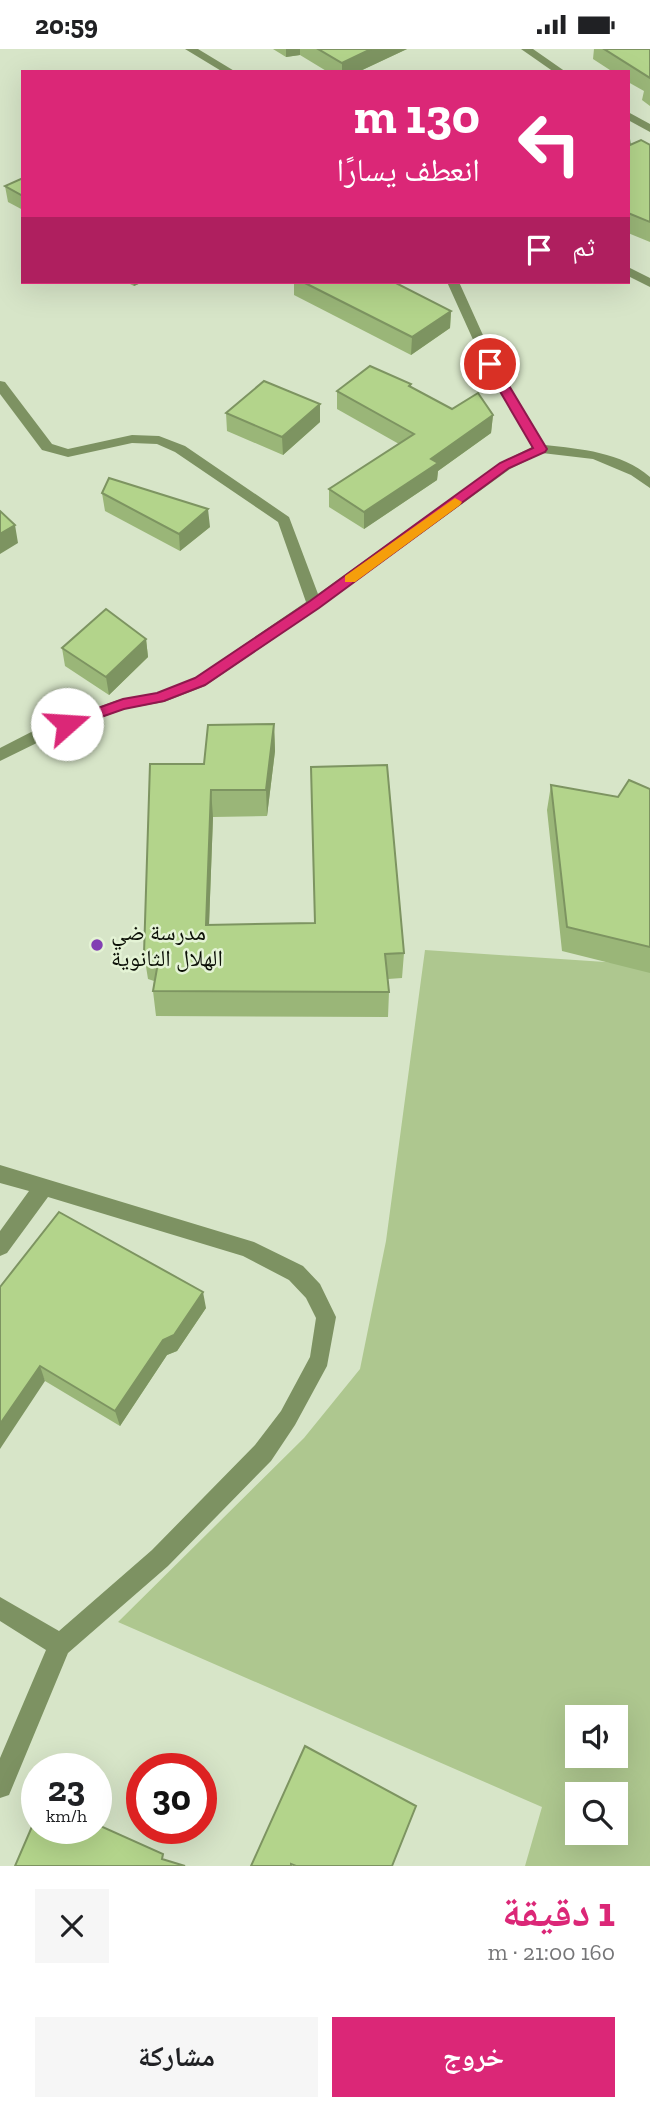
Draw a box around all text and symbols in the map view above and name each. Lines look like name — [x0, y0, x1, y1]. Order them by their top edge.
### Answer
text: 20:59 — [35, 9, 98, 41]
text: 130 m — [354, 87, 480, 146]
icon: left — [504, 98, 595, 189]
text: انعطف يسارًا — [337, 151, 480, 189]
icon: arrive — [520, 231, 558, 269]
text: ثم — [572, 231, 595, 263]
pin — [460, 334, 520, 394]
icon: arrive — [471, 345, 509, 383]
position arrow — [30, 687, 104, 761]
place label: مدرسة ضي الهلال الثانوية — [111, 918, 223, 972]
marker: مدرسة ضي الهلال الثانوية — [89, 937, 105, 953]
map controls — [565, 1705, 628, 1845]
button: sound — [565, 1705, 628, 1768]
speed limit sign: 30 — [126, 1753, 217, 1844]
text: 23 — [48, 1768, 85, 1810]
button: search — [565, 1782, 628, 1845]
text: km/h — [46, 1805, 87, 1827]
text: 1 دقيقة — [502, 1886, 615, 1937]
button: close — [35, 1889, 109, 1963]
text: 160 m · 21:00 — [488, 1938, 615, 1966]
button: مشاركة — [35, 2017, 318, 2097]
button: خروج — [332, 2017, 615, 2097]

